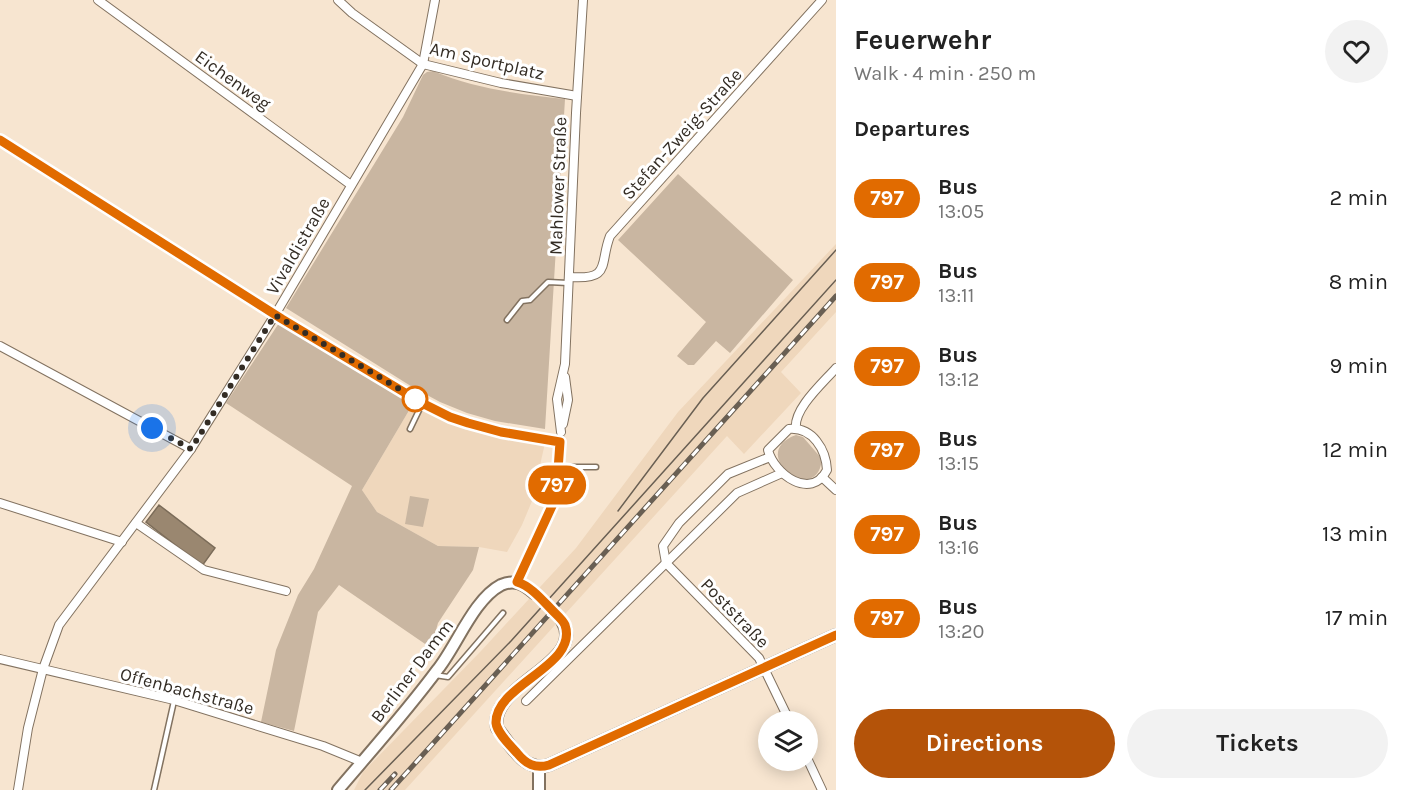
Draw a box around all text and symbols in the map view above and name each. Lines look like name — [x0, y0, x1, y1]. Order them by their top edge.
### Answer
button: heart — [1325, 20, 1388, 83]
text: Feuerwehr — [854, 23, 991, 56]
street label: Am Sportplatz — [428, 37, 546, 85]
street label: Eichenweg — [191, 45, 275, 115]
text: Walk · 4 min · 250 m — [854, 62, 1036, 85]
street label: Stefan-Zweig-Straße — [617, 64, 747, 204]
street label: Mahlower Straße — [545, 116, 571, 256]
text: Departures — [854, 116, 970, 142]
text: Bus — [938, 174, 978, 200]
text: 2 min — [1330, 185, 1388, 211]
text: 797 — [870, 186, 904, 210]
street label: Vivaldistraße — [261, 194, 335, 298]
text: 13:05 — [938, 200, 984, 223]
text: Bus — [938, 258, 978, 284]
text: 8 min — [1329, 269, 1388, 295]
text: 797 — [870, 270, 904, 294]
text: 13:11 — [938, 284, 974, 307]
text: Bus — [938, 342, 978, 368]
text: 9 min — [1330, 353, 1388, 379]
text: 797 — [870, 354, 904, 378]
text: 13:12 — [938, 368, 979, 391]
unlabelled marker — [402, 386, 428, 412]
your location — [137, 413, 167, 443]
text: Bus — [938, 426, 978, 452]
text: 12 min — [1322, 437, 1388, 463]
text: 797 — [870, 438, 904, 462]
text: 13:15 — [938, 452, 979, 475]
line badge: 797 — [522, 466, 592, 504]
text: 797 — [540, 473, 574, 497]
text: Bus — [938, 510, 978, 536]
text: 13 min — [1322, 521, 1388, 547]
text: 797 — [870, 522, 904, 546]
text: 13:16 — [938, 536, 979, 559]
street label: Poststraße — [696, 573, 774, 653]
text: Bus — [938, 594, 978, 620]
text: 17 min — [1325, 605, 1388, 631]
text: 797 — [870, 606, 904, 630]
street label: Berliner Damm — [366, 615, 458, 727]
text: 13:20 — [938, 620, 985, 643]
street label: Offenbachstraße — [118, 663, 256, 719]
button: Directions — [854, 709, 1115, 778]
button: Tickets — [1127, 709, 1388, 778]
map controls — [758, 711, 818, 771]
button: layers — [758, 711, 818, 771]

